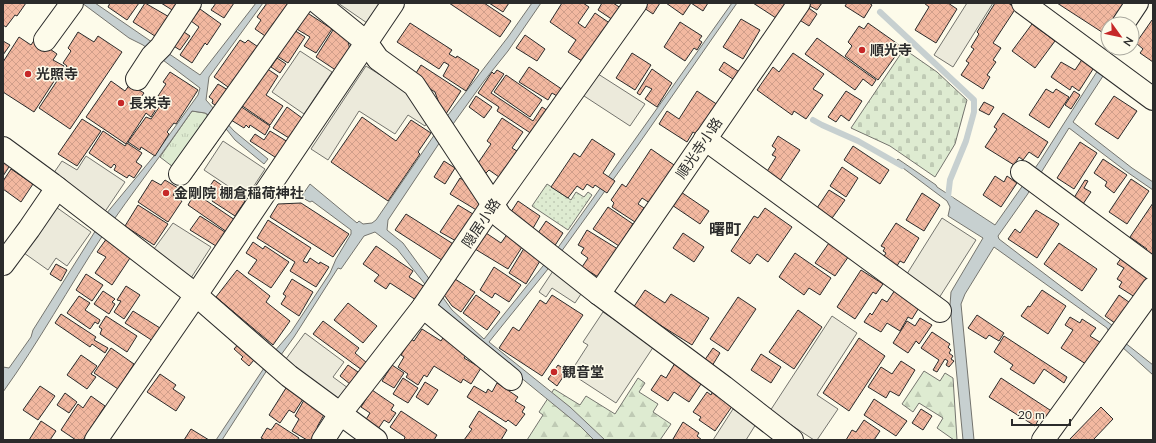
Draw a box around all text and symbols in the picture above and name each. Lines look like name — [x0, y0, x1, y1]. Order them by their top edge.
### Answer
north arrow — [1100, 16, 1140, 56]
text: N — [1121, 35, 1137, 49]
place label: 順光寺 — [870, 41, 912, 58]
marker: 順光寺 — [857, 45, 867, 55]
place label: 光照寺 — [36, 65, 78, 82]
marker: 光照寺 — [23, 69, 33, 79]
place label: 長栄寺 — [129, 94, 171, 111]
marker: 長栄寺 — [116, 98, 126, 108]
street label: 順光寺小路 — [672, 114, 725, 181]
place label: 金剛院 棚倉稲荷神社 — [174, 184, 303, 201]
marker: 金剛院 棚倉稲荷神社 — [161, 188, 171, 198]
street label: 隠居小路 — [458, 195, 503, 251]
district label: 曙町 — [709, 219, 741, 238]
place label: 観音堂 — [562, 363, 604, 380]
marker: 観音堂 — [549, 367, 559, 377]
scale bar — [1012, 401, 1070, 427]
text: 20 m — [1018, 407, 1045, 422]

